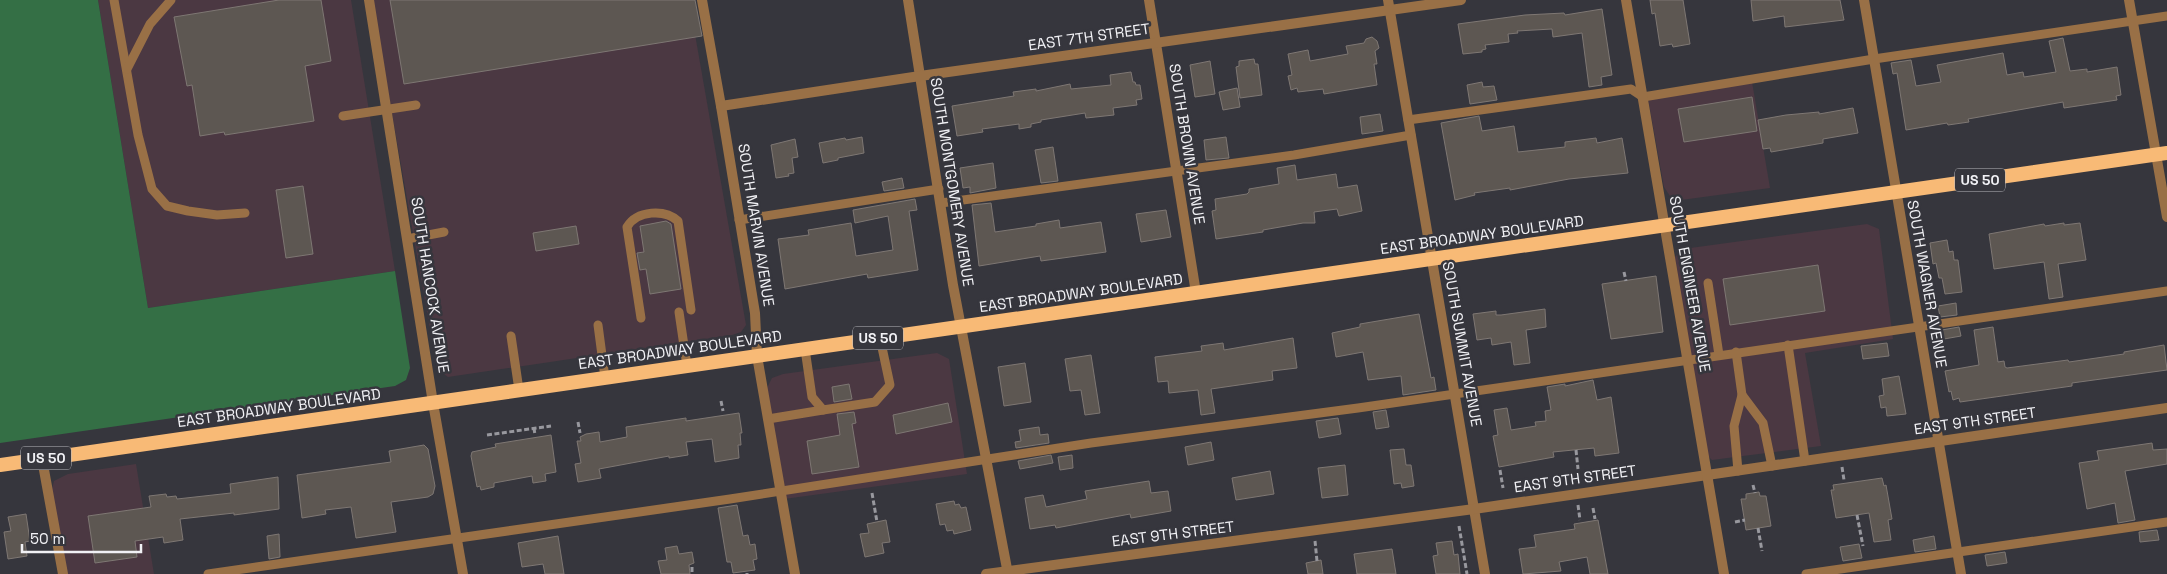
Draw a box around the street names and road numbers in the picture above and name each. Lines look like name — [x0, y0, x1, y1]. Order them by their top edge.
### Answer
street label: EAST 7TH STREET — [1027, 19, 1151, 54]
street label: SOUTH BROWN AVENUE — [1165, 62, 1210, 226]
street label: SOUTH MONTGOMERY AVENUE — [927, 76, 978, 288]
street label: SOUTH MARVIN AVENUE — [734, 142, 779, 308]
road number: US 50 — [1955, 168, 2005, 192]
street label: SOUTH ENGINEER AVENUE — [1666, 194, 1715, 373]
street label: SOUTH HANCOCK AVENUE — [407, 196, 454, 374]
street label: SOUTH WAGNER AVENUE — [1903, 199, 1952, 369]
street label: EAST BROADWAY BOULEVARD — [1379, 211, 1585, 258]
street label: SOUTH SUMMIT AVENUE — [1439, 260, 1486, 428]
street label: EAST BROADWAY BOULEVARD — [978, 269, 1184, 316]
street label: EAST BROADWAY BOULEVARD — [577, 326, 783, 373]
road number: US 50 — [853, 326, 903, 349]
street label: EAST BROADWAY BOULEVARD — [176, 384, 382, 431]
street label: EAST 9TH STREET — [1913, 402, 2037, 438]
road number: US 50 — [21, 446, 71, 469]
street label: EAST 9TH STREET — [1513, 460, 1637, 496]
street label: EAST 9TH STREET — [1111, 517, 1235, 550]

